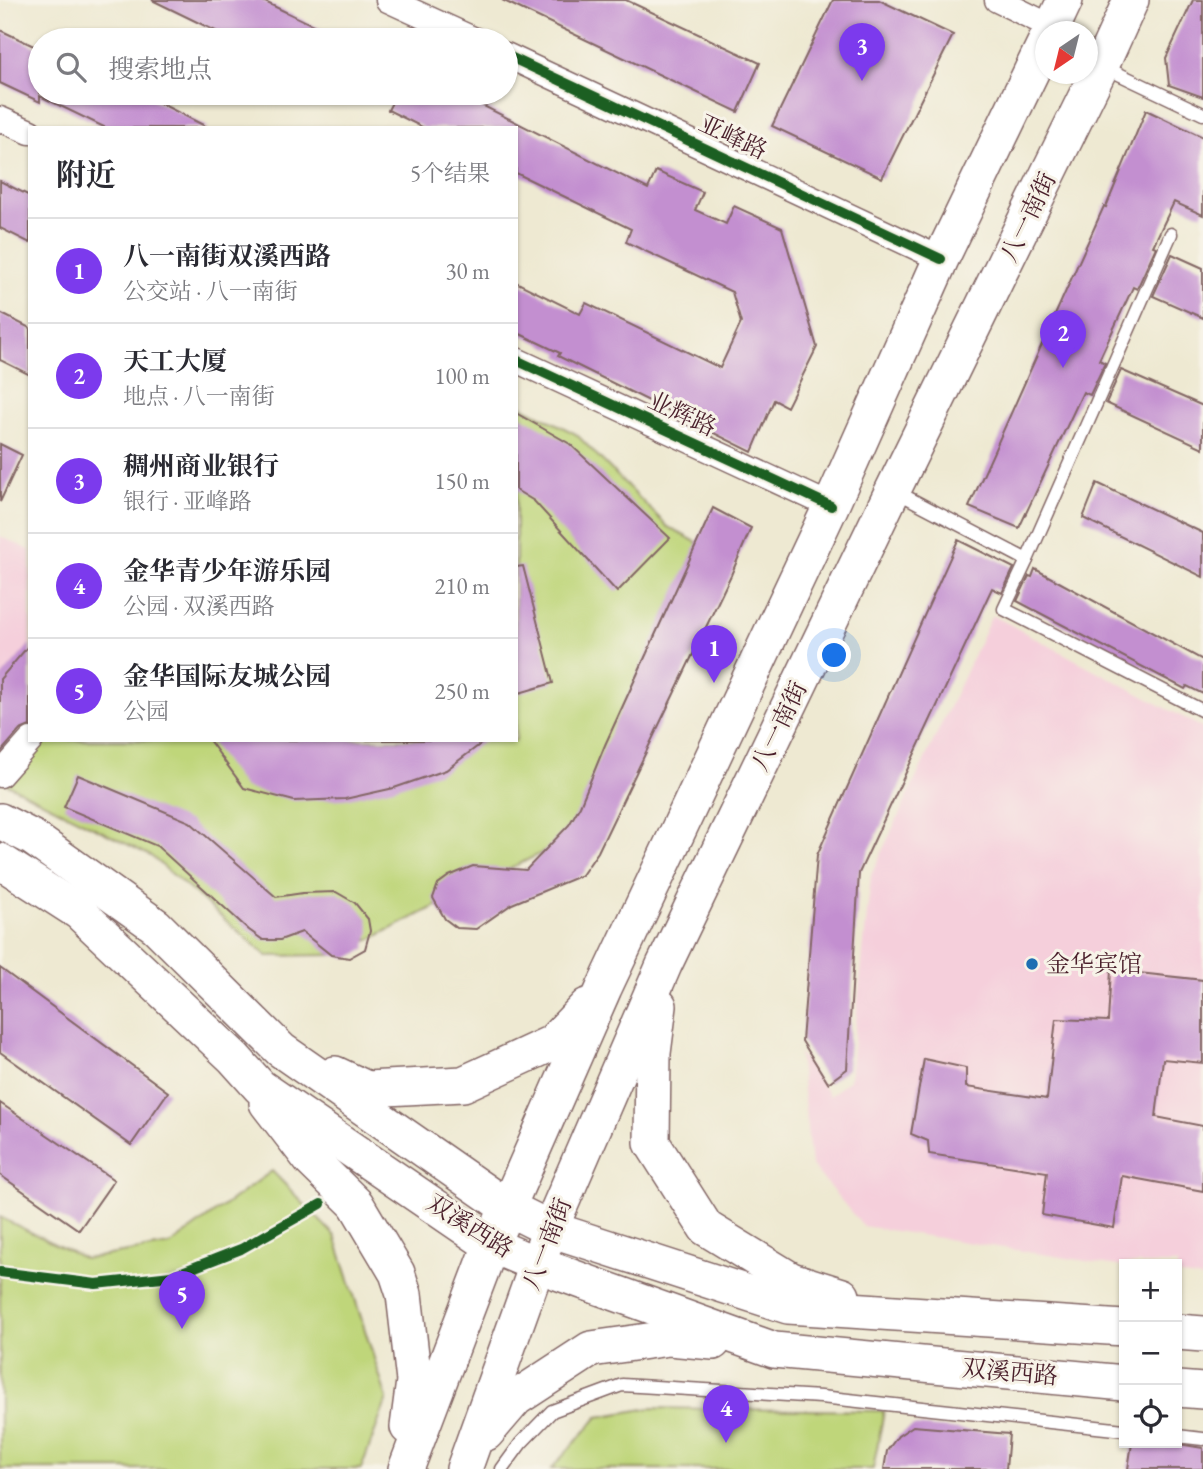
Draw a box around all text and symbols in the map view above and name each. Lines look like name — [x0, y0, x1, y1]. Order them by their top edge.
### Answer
north arrow — [1035, 21, 1098, 84]
pin: 3 — [839, 23, 885, 81]
search box — [28, 28, 518, 105]
icon: search — [52, 48, 90, 86]
text: 搜索地点 — [108, 52, 212, 86]
street label: 亚峰路 — [694, 107, 772, 166]
text: 附近 — [56, 155, 116, 194]
text: 5个结果 — [410, 158, 490, 188]
street label: 八一南街 — [993, 167, 1063, 267]
text: 八一南街双溪西路 — [123, 239, 331, 273]
text: 1 — [73, 256, 85, 286]
text: 30 m — [445, 256, 490, 286]
text: 公交站 · 八一南街 — [123, 276, 298, 306]
pin: 2 — [1040, 310, 1086, 368]
text: 天工大厦 — [123, 344, 227, 378]
text: 2 — [73, 361, 85, 391]
text: 100 m — [434, 361, 490, 391]
text: 地点 · 八一南街 — [123, 381, 275, 411]
street label: 业辉路 — [643, 384, 721, 443]
text: 稠州商业银行 — [123, 449, 279, 483]
text: 3 — [73, 466, 85, 496]
text: 150 m — [434, 466, 490, 496]
text: 银行 · 亚峰路 — [123, 486, 252, 516]
text: 金华青少年游乐园 — [123, 554, 331, 588]
text: 4 — [73, 571, 85, 601]
text: 210 m — [434, 571, 490, 601]
text: 公园 · 双溪西路 — [123, 591, 275, 621]
pin: 1 — [691, 625, 737, 683]
your location — [817, 638, 851, 672]
text: 金华国际友城公园 — [123, 659, 331, 693]
text: 5 — [73, 676, 85, 706]
text: 250 m — [434, 676, 490, 706]
street label: 八一南街 — [744, 676, 814, 776]
text: 公园 — [123, 696, 169, 726]
place label: 金华宾馆 — [1046, 948, 1142, 979]
marker: 金华宾馆 — [1024, 956, 1040, 972]
street label: 双溪西路 — [421, 1187, 519, 1264]
street label: 八一南街 — [515, 1193, 578, 1294]
map controls — [1119, 1259, 1182, 1448]
button: + — [1119, 1259, 1182, 1322]
pin: 5 — [159, 1271, 205, 1329]
button: − — [1119, 1322, 1182, 1385]
street label: 双溪西路 — [961, 1352, 1059, 1391]
pin: 4 — [703, 1385, 749, 1443]
button: locate — [1119, 1385, 1182, 1448]

